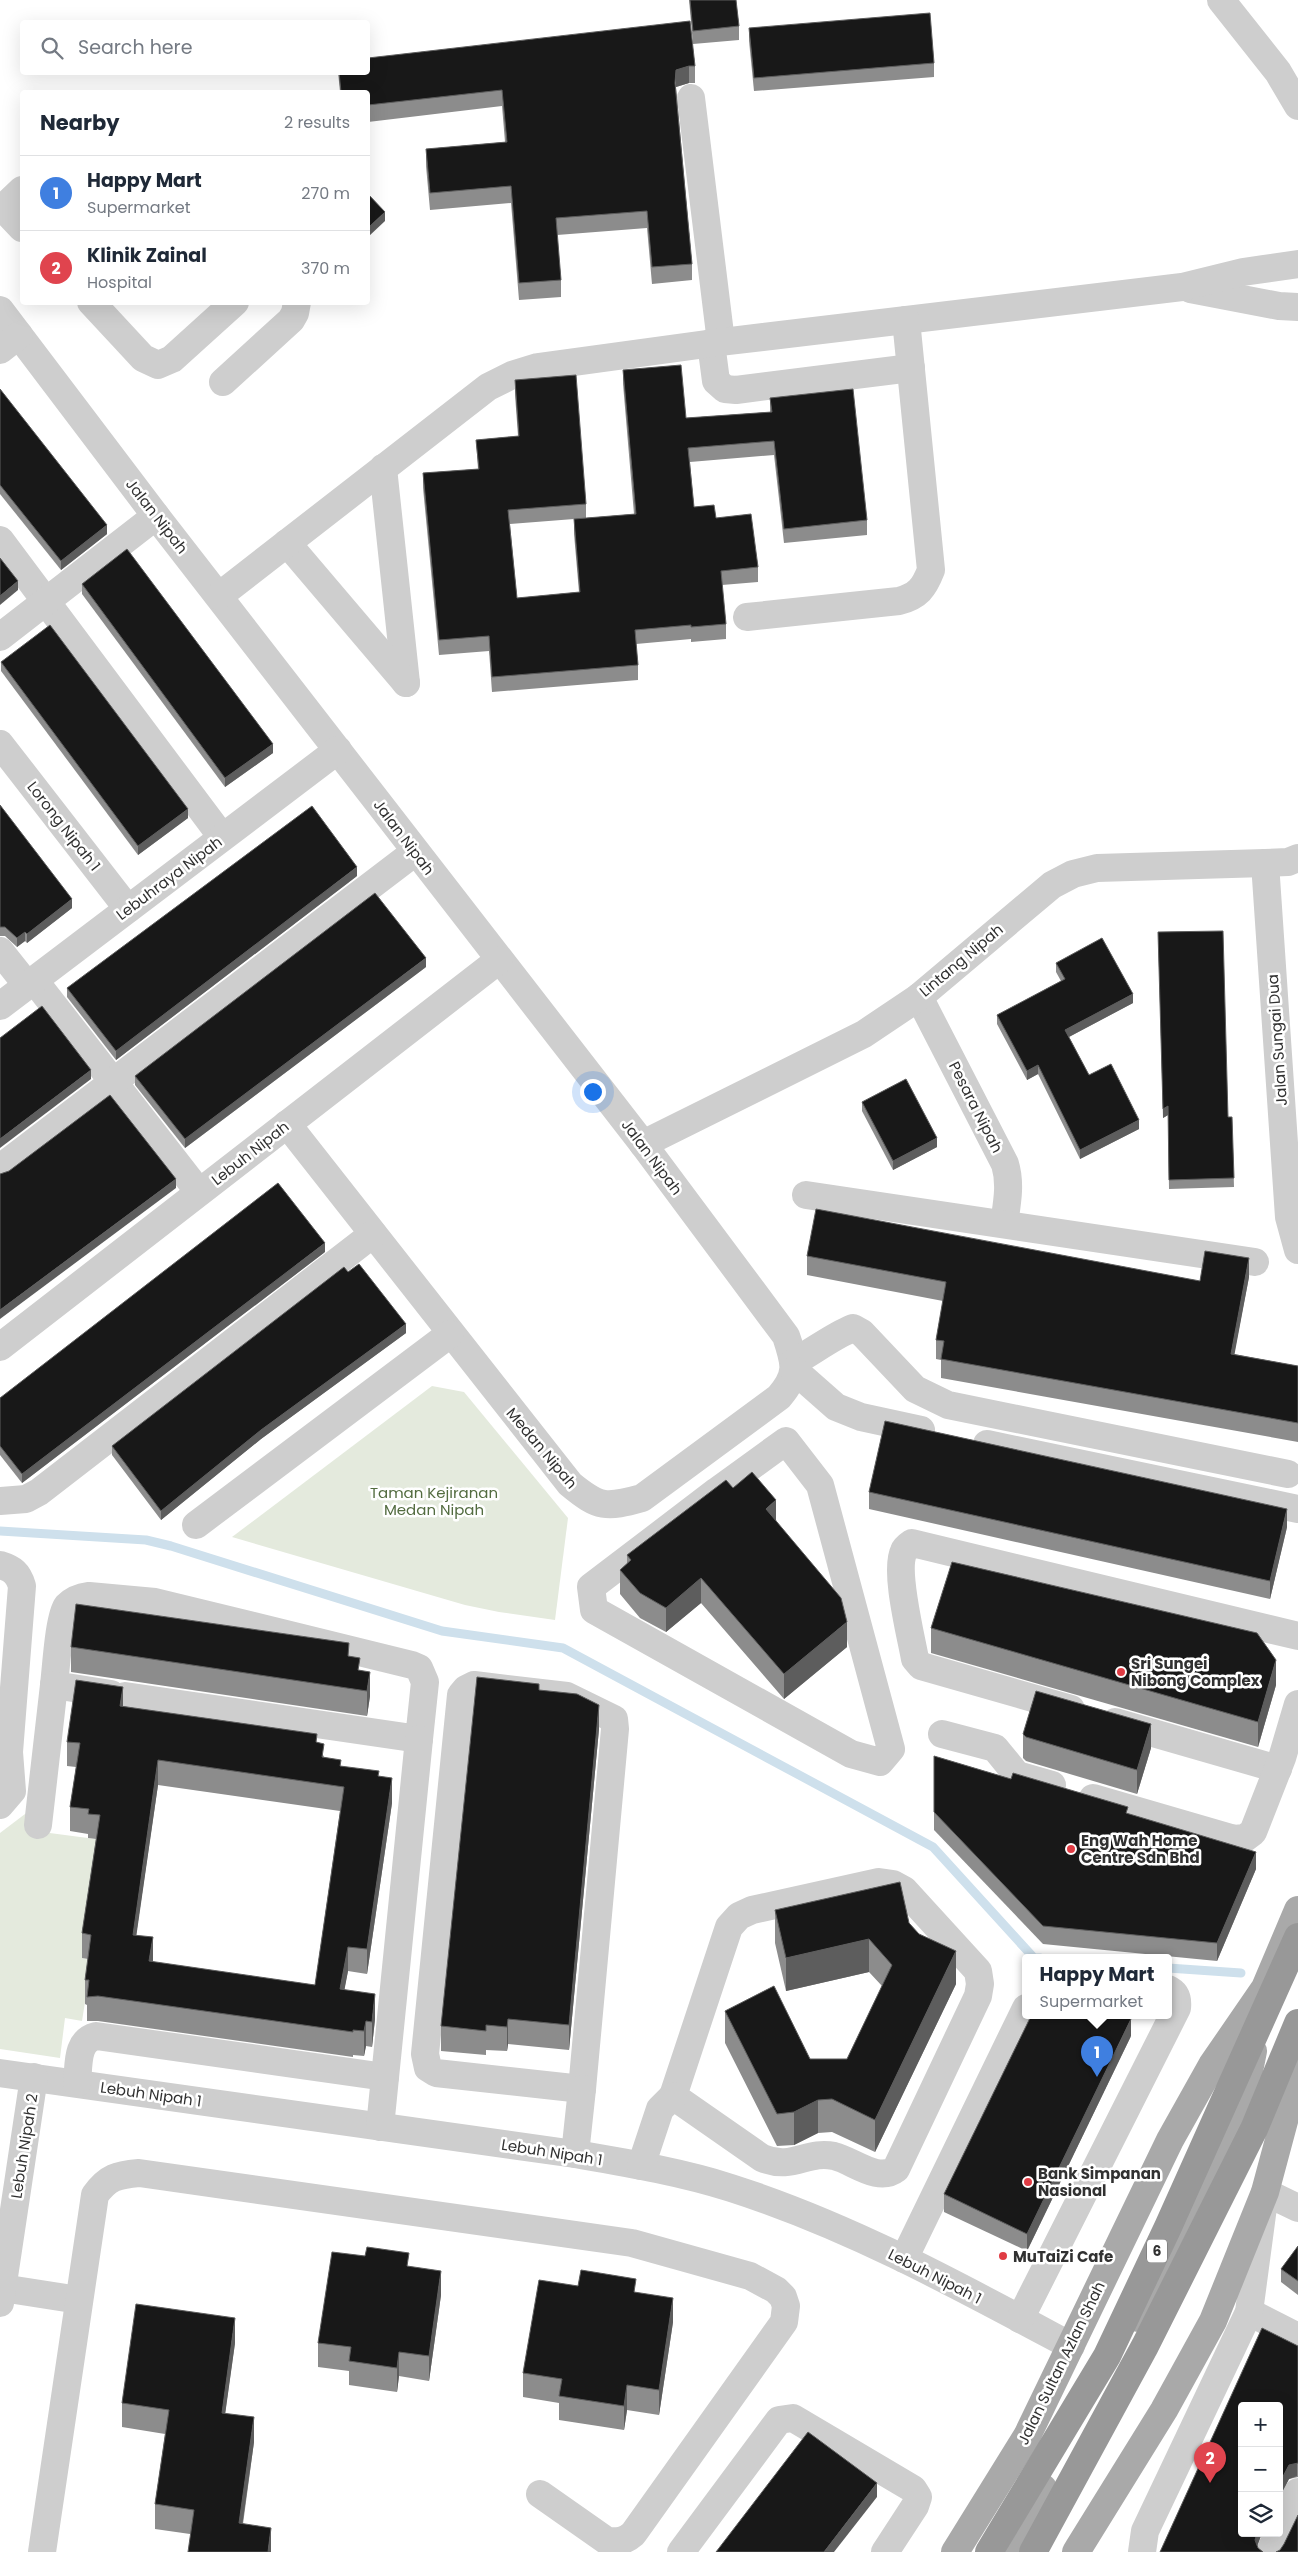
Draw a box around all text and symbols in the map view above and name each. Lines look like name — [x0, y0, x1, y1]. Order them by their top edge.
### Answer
search box — [20, 20, 370, 75]
icon: search — [38, 34, 66, 62]
text: Search here — [78, 34, 192, 61]
text: Nearby — [40, 108, 120, 137]
text: 2 results — [284, 111, 350, 134]
text: Happy Mart — [87, 167, 202, 194]
text: 1 — [53, 182, 59, 205]
text: 270 m — [301, 182, 350, 205]
text: Supermarket — [87, 196, 191, 219]
text: Klinik Zainal — [87, 242, 207, 269]
text: 2 — [51, 257, 61, 280]
text: 370 m — [301, 257, 350, 280]
text: Hospital — [87, 271, 152, 294]
street label: Jalan Nipah — [121, 474, 193, 558]
street label: Lorong Nipah 1 — [22, 777, 106, 875]
street label: Jalan Nipah — [369, 795, 439, 879]
street label: Lebuhraya Nipah — [112, 831, 226, 925]
street label: Lintang Nipah — [915, 919, 1007, 1001]
street label: Jalan Sungai Dua — [1262, 973, 1292, 1107]
street label: Pesara Nipah — [944, 1058, 1008, 1156]
your location — [580, 1079, 606, 1105]
street label: Jalan Nipah — [617, 1115, 687, 1199]
street label: Lebuh Nipah — [207, 1116, 293, 1190]
street label: Medan Nipah — [502, 1403, 582, 1493]
park label: Taman Kejiranan Medan Nipah — [370, 1482, 498, 1520]
place label: Sri Sungei Nibong Complex — [1131, 1653, 1260, 1691]
marker: Sri Sungei Nibong Complex — [1115, 1666, 1127, 1678]
place label: Eng Wah Home Centre Sdn Bhd — [1081, 1830, 1200, 1868]
marker: Eng Wah Home Centre Sdn Bhd — [1065, 1843, 1077, 1855]
popup — [1022, 1954, 1172, 2019]
text: Happy Mart — [1040, 1961, 1154, 1988]
text: Supermarket — [1040, 1990, 1143, 2013]
pin: 1 — [1081, 2036, 1113, 2077]
street label: Lebuh Nipah 1 — [99, 2077, 203, 2111]
street label: Lebuh Nipah 2 — [5, 2092, 43, 2200]
street label: Lebuh Nipah 1 — [500, 2134, 604, 2170]
place label: Bank Simpanan Nasional — [1038, 2163, 1161, 2201]
marker: Bank Simpanan Nasional — [1022, 2176, 1034, 2188]
road number: 6 — [1147, 2240, 1167, 2262]
street label: Lebuh Nipah 1 — [885, 2243, 985, 2309]
place label: MuTaiZi Cafe — [1013, 2246, 1113, 2267]
marker: MuTaiZi Cafe — [997, 2250, 1009, 2262]
street label: Jalan Sultan Azlan Shah — [1012, 2278, 1110, 2448]
map controls — [1238, 2402, 1283, 2537]
button: + — [1238, 2402, 1283, 2447]
pin: 2 — [1194, 2442, 1226, 2483]
button: − — [1238, 2447, 1283, 2492]
button: layers — [1238, 2492, 1283, 2537]

